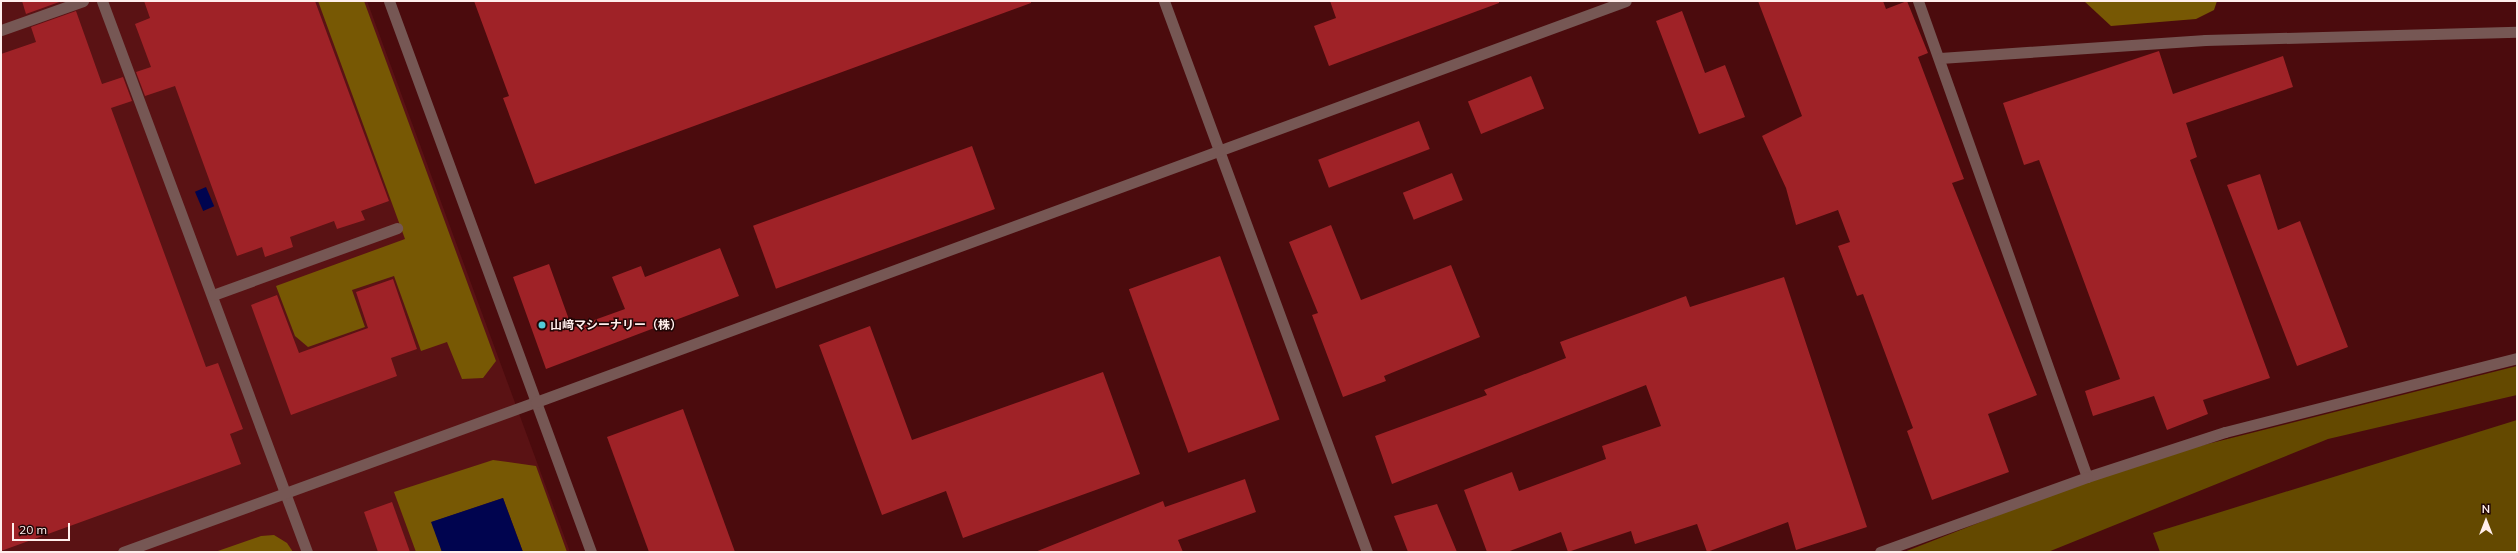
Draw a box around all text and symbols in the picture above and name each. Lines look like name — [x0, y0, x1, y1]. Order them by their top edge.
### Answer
place label: 山﨑マシーナリー（株） — [550, 318, 682, 332]
marker: 山﨑マシーナリー（株） — [537, 320, 547, 330]
north arrow — [2466, 501, 2506, 541]
text: N — [2482, 502, 2490, 516]
scale bar — [14, 515, 72, 541]
text: 20 m — [19, 522, 47, 537]

